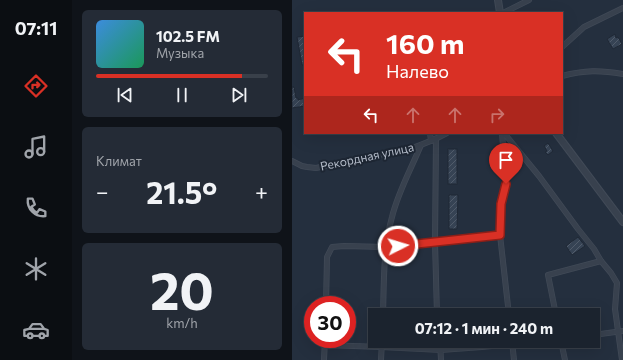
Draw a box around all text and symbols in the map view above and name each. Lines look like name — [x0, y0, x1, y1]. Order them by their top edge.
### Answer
text: 07:11 — [15, 17, 57, 39]
text: 160 m — [386, 26, 464, 60]
text: 102.5 FM — [156, 27, 220, 45]
icon: left — [320, 28, 372, 80]
text: Музыка — [156, 45, 204, 61]
text: Налево — [386, 60, 449, 82]
icon: directions — [22, 72, 50, 100]
icon: previous — [114, 84, 136, 106]
icon: pause — [171, 84, 193, 106]
icon: next — [228, 84, 250, 106]
icon: left — [360, 104, 382, 126]
icon: ahead — [402, 104, 424, 126]
icon: ahead — [444, 104, 466, 126]
icon: right — [486, 104, 508, 126]
icon: music — [22, 133, 50, 161]
street label: Рекордная улица — [319, 139, 415, 173]
pin — [489, 143, 523, 184]
icon: arrive — [495, 149, 517, 171]
text: Климат — [96, 153, 142, 169]
text: 21.5° — [146, 173, 217, 210]
text: − — [96, 178, 109, 205]
text: + — [255, 178, 268, 205]
icon: phone — [22, 194, 50, 222]
position arrow — [377, 225, 419, 267]
icon: climate — [22, 255, 50, 283]
text: 20 — [150, 257, 214, 321]
speed limit sign: 30 — [304, 296, 356, 348]
text: km/h — [166, 315, 198, 331]
icon: car — [22, 316, 50, 344]
text: 07:12 · 1 мин · 240 m — [415, 319, 553, 337]

